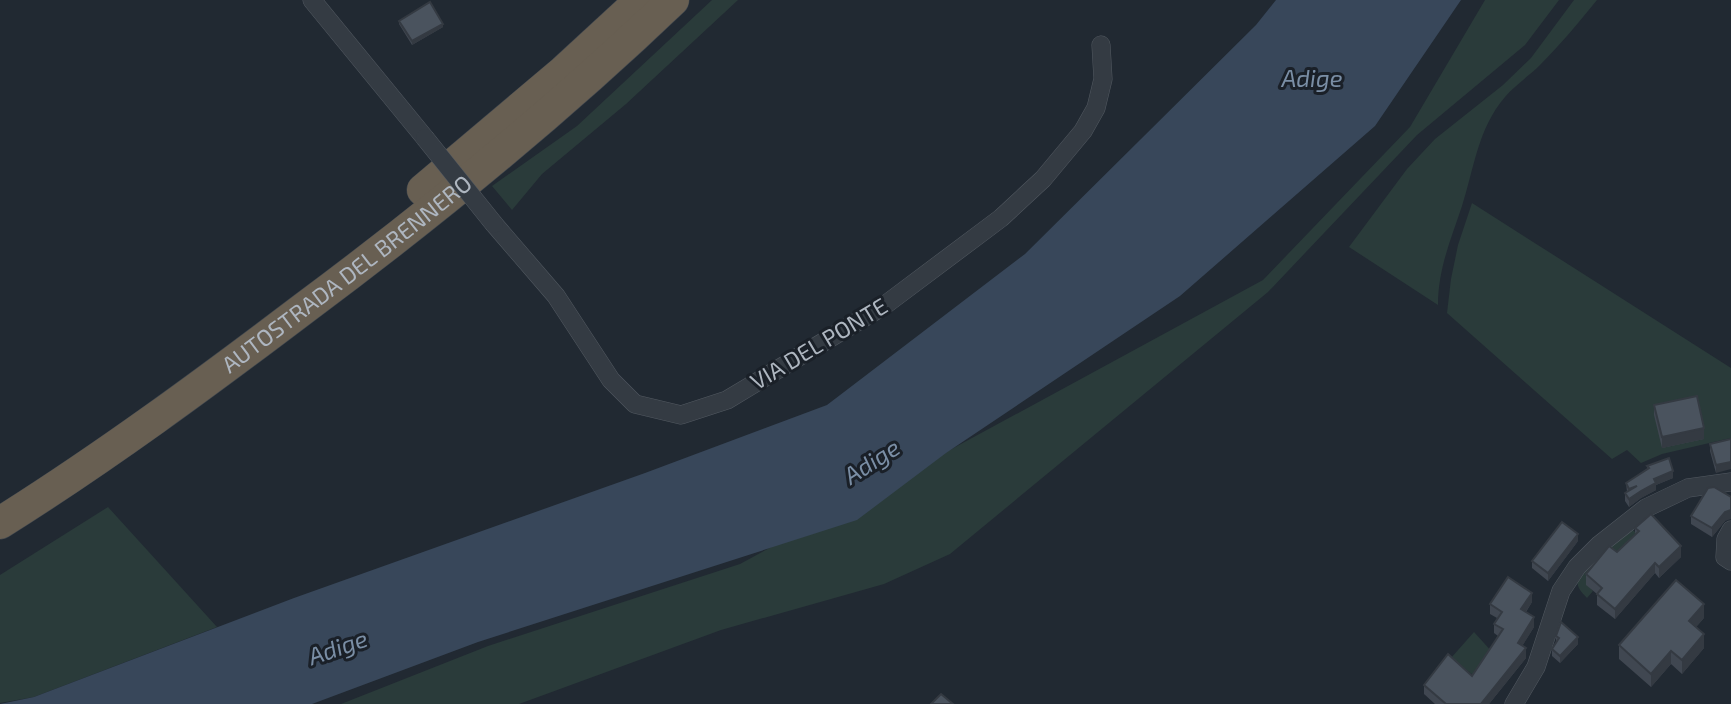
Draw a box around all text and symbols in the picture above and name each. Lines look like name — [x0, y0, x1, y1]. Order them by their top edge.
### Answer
water label: Adige — [1280, 63, 1343, 92]
street label: AUTOSTRADA DEL BRENNERO — [216, 169, 477, 378]
street label: VIA DEL PONTE — [745, 291, 892, 395]
water label: Adige — [837, 432, 905, 490]
water label: Adige — [303, 623, 371, 671]

